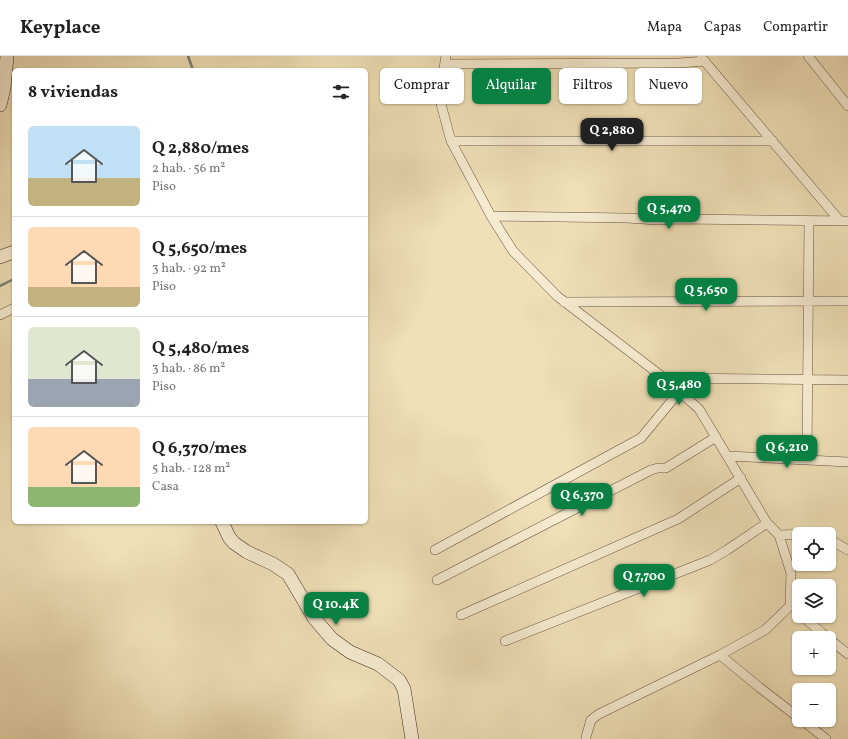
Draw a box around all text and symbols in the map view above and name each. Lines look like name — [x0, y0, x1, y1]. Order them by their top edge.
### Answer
text: Keyplace — [20, 15, 101, 41]
text: Mapa — [647, 18, 682, 37]
text: Capas — [704, 18, 741, 37]
text: Compartir — [763, 18, 828, 37]
chip: Comprar — [380, 68, 464, 104]
chip: Alquilar — [472, 68, 551, 104]
chip: Filtros — [559, 68, 627, 104]
chip: Nuevo — [635, 68, 702, 104]
text: 8 viviendas — [28, 81, 118, 104]
icon: filters — [330, 81, 352, 103]
pin: Q 2,880 — [575, 118, 649, 152]
text: Q 2,880 — [589, 122, 635, 140]
text: Q 2,880/mes — [152, 137, 249, 160]
icon: home — [60, 142, 108, 190]
text: 2 hab. · 56 m² — [152, 160, 225, 178]
text: Piso — [152, 178, 176, 196]
pin: Q 5,470 — [632, 196, 706, 230]
text: Q 5,470 — [647, 200, 691, 218]
text: Q 5,650/mes — [152, 237, 247, 260]
icon: home — [60, 243, 108, 291]
text: 3 hab. · 92 m² — [152, 260, 226, 278]
text: Piso — [152, 278, 176, 296]
pin: Q 5,650 — [669, 278, 743, 312]
text: Q 5,650 — [684, 282, 728, 300]
text: Q 5,480/mes — [152, 337, 249, 360]
icon: home — [60, 343, 108, 391]
text: 3 hab. · 86 m² — [152, 360, 225, 378]
pin: Q 5,480 — [642, 372, 716, 406]
text: Q 5,480 — [656, 376, 702, 394]
text: Piso — [152, 378, 176, 396]
pin: Q 6,210 — [750, 435, 824, 469]
text: Q 6,370/mes — [152, 437, 247, 460]
text: Q 6,210 — [765, 439, 809, 457]
icon: home — [60, 443, 108, 491]
text: 5 hab. · 128 m² — [152, 460, 230, 478]
text: Casa — [152, 478, 179, 496]
pin: Q 6,370 — [545, 483, 619, 517]
text: Q 6,370 — [560, 487, 604, 505]
map controls — [792, 527, 836, 727]
button: locate — [792, 527, 836, 571]
pin: Q 7,700 — [607, 564, 681, 598]
text: Q 7,700 — [623, 568, 665, 586]
button: layers — [792, 579, 836, 623]
pin: Q 10.4K — [299, 592, 373, 626]
text: Q 10.4K — [313, 596, 359, 614]
button: + — [792, 631, 836, 675]
button: − — [792, 683, 836, 727]

